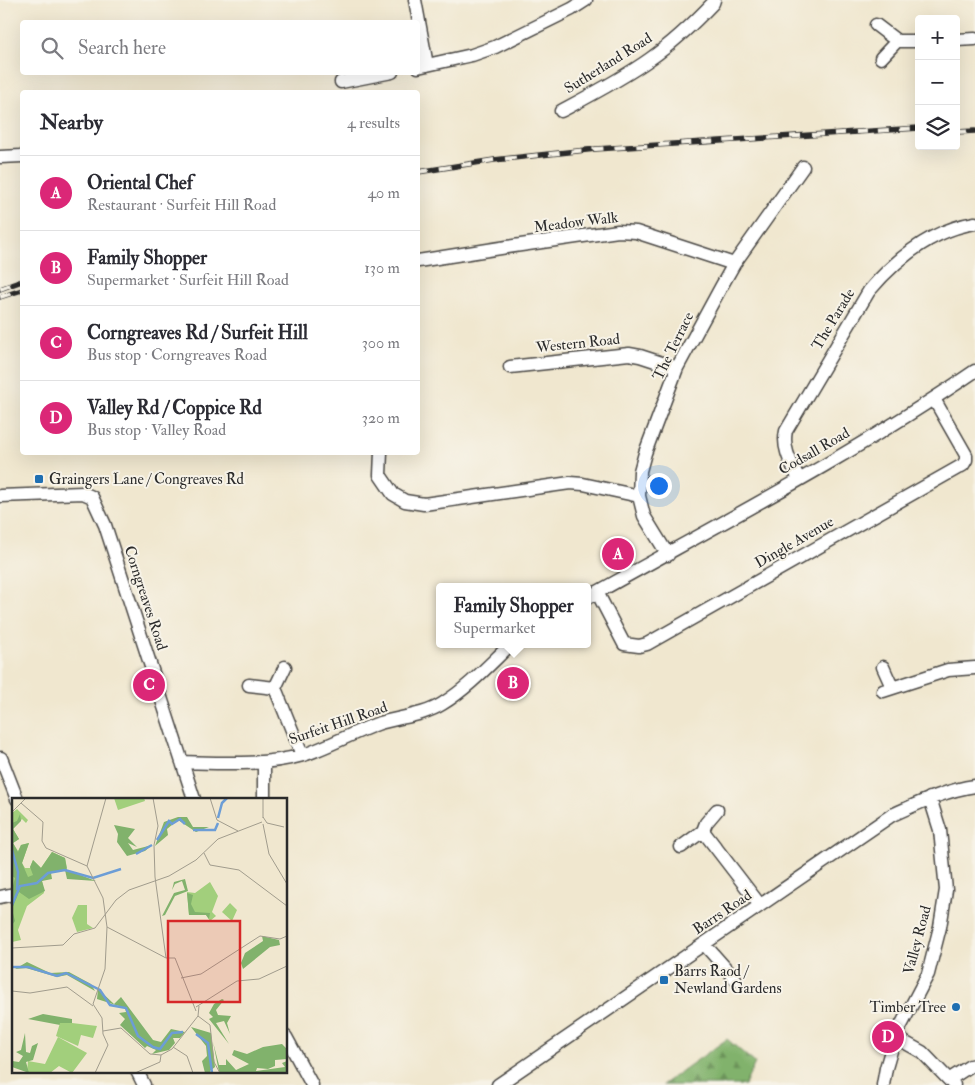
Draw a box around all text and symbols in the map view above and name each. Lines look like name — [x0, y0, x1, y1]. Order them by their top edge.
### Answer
map controls — [915, 15, 960, 150]
button: + — [915, 15, 960, 60]
search box — [20, 20, 420, 75]
street label: Sutherland Road — [561, 29, 656, 98]
icon: search — [38, 34, 66, 62]
text: Search here — [78, 36, 166, 60]
button: − — [915, 60, 960, 105]
button: layers — [915, 105, 960, 150]
text: Nearby — [40, 109, 103, 136]
text: 4 results — [347, 113, 400, 133]
text: Oriental Chef — [87, 171, 193, 195]
text: A — [51, 183, 61, 203]
text: 40 m — [367, 183, 400, 203]
text: Restaurant · Surfeit Hill Road — [87, 195, 276, 215]
street label: Meadow Walk — [533, 208, 619, 237]
text: Family Shopper — [87, 246, 207, 270]
text: B — [51, 258, 61, 278]
text: 130 m — [364, 258, 400, 278]
text: Supermarket · Surfeit Hill Road — [87, 270, 289, 290]
street label: The Parade — [808, 285, 859, 353]
street label: The Terrace — [649, 309, 698, 383]
text: Corngreaves Rd / Surfeit Hill — [87, 321, 308, 345]
street label: Western Road — [534, 330, 622, 357]
text: C — [50, 333, 62, 353]
text: 300 m — [362, 333, 400, 353]
text: Bus stop · Corngreaves Road — [87, 345, 267, 365]
text: Valley Rd / Coppice Rd — [87, 396, 262, 420]
text: D — [49, 408, 63, 428]
text: 320 m — [362, 408, 400, 428]
text: Bus stop · Valley Road — [87, 420, 226, 440]
street label: Codsall Road — [775, 423, 854, 479]
place label: Graingers Lane / Congreaves Rd — [49, 470, 244, 489]
marker: Graingers Lane / Congreaves Rd — [33, 473, 45, 485]
your location — [646, 473, 672, 499]
street label: Dingle Avenue — [751, 512, 837, 573]
pin: A — [602, 535, 634, 573]
street label: Corngreaves Road — [120, 543, 172, 653]
popup — [436, 583, 591, 648]
text: Family Shopper — [453, 594, 574, 618]
text: Supermarket — [453, 618, 535, 638]
pin: B — [497, 664, 529, 702]
pin: C — [133, 666, 165, 704]
street label: Surfeit Hill Road — [286, 698, 391, 749]
inset map — [12, 798, 288, 1072]
street label: Barrs Road — [689, 886, 756, 939]
street label: Valley Road — [899, 903, 936, 977]
place label: Barrs Raod / Newland Gardens — [674, 962, 782, 998]
marker: Barrs Raod / Newland Gardens — [658, 974, 670, 986]
place label: Timber Tree — [870, 998, 946, 1017]
marker: Timber Tree — [950, 1001, 962, 1013]
pin: D — [872, 1018, 904, 1056]

